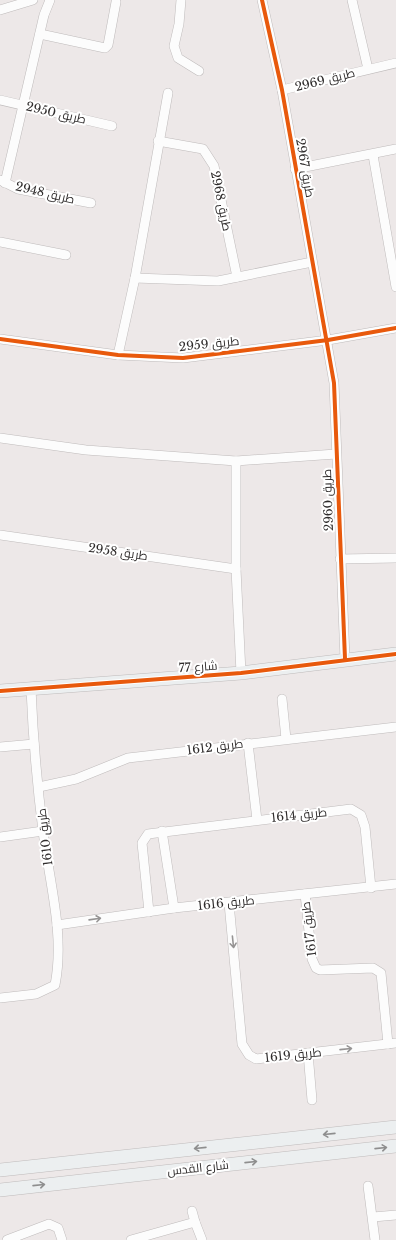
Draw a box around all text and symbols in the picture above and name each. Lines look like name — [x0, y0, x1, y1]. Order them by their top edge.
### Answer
street label: طريق 2969 — [293, 65, 357, 94]
street label: طريق 2950 — [25, 98, 88, 127]
street label: طريق 2967 — [293, 137, 318, 199]
street label: طريق 2968 — [208, 170, 235, 232]
street label: طريق 2948 — [14, 178, 76, 207]
street label: طريق 2959 — [178, 333, 240, 354]
street label: طريق 2960 — [319, 469, 336, 531]
street label: طريق 2958 — [87, 540, 149, 563]
street label: شارع 77 — [178, 658, 218, 676]
street label: طريق 1612 — [186, 736, 244, 757]
street label: طريق 1614 — [270, 804, 328, 825]
street label: طريق 1610 — [34, 807, 55, 867]
street label: طريق 1616 — [197, 892, 255, 913]
street label: طريق 1617 — [298, 901, 319, 957]
one-way arrow — [88, 915, 101, 923]
one-way arrow — [229, 935, 236, 948]
street label: طريق 1619 — [264, 1044, 322, 1065]
one-way arrow — [339, 1045, 352, 1053]
one-way arrow — [323, 1131, 336, 1138]
one-way arrow — [374, 1144, 387, 1152]
one-way arrow — [194, 1145, 207, 1152]
street label: شارع القدس — [166, 1157, 230, 1179]
one-way arrow — [245, 1158, 258, 1166]
one-way arrow — [32, 1182, 45, 1189]

